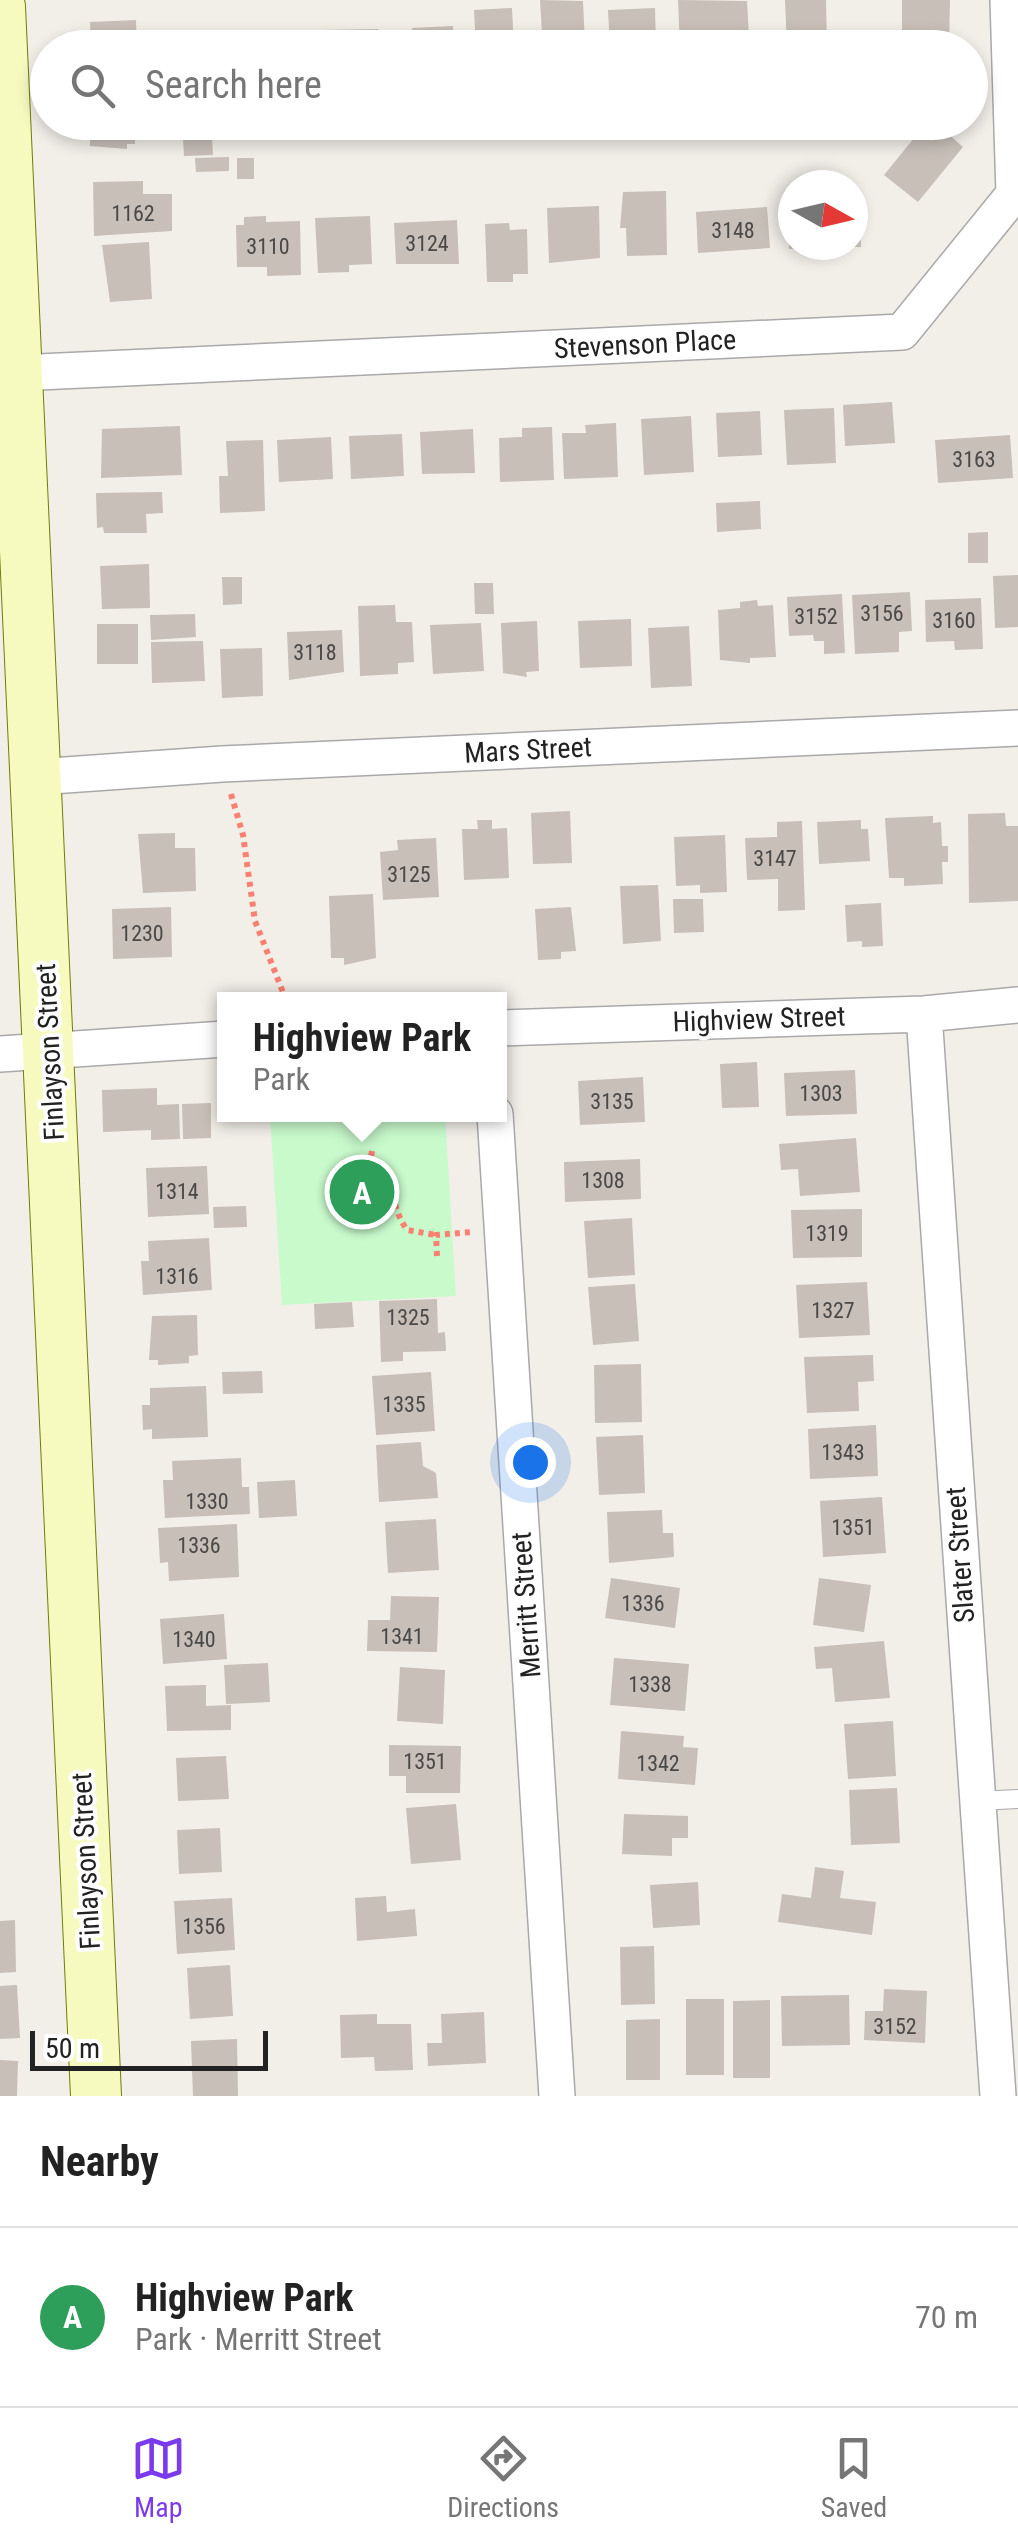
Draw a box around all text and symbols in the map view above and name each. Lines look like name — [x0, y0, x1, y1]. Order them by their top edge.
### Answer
search box — [30, 30, 988, 140]
icon: search — [65, 58, 120, 113]
text: Search here — [145, 63, 322, 107]
north arrow — [778, 170, 868, 260]
house number: 1162 — [111, 201, 155, 226]
house number: 3148 — [711, 218, 755, 243]
house number: 3124 — [405, 231, 449, 256]
house number: 3110 — [246, 234, 290, 259]
street label: Stevenson Place — [553, 323, 737, 365]
house number: 3163 — [952, 447, 996, 472]
house number: 3156 — [860, 601, 904, 626]
house number: 3152 — [794, 604, 838, 629]
house number: 3160 — [932, 608, 976, 633]
house number: 3118 — [293, 640, 337, 665]
street label: Mars Street — [463, 730, 593, 770]
house number: 3147 — [753, 846, 797, 871]
house number: 3125 — [387, 862, 431, 887]
house number: 1230 — [120, 921, 164, 946]
street label: Finlayson Street — [29, 963, 71, 1141]
popup — [217, 992, 507, 1122]
street label: Highview Street — [672, 999, 846, 1039]
text: Highview Park — [253, 1016, 471, 1060]
text: Park — [253, 1060, 310, 1098]
house number: 1303 — [799, 1081, 843, 1106]
house number: 3135 — [590, 1089, 634, 1114]
pin: A — [330, 1154, 394, 1230]
house number: 1308 — [581, 1168, 625, 1193]
house number: 1314 — [155, 1179, 199, 1204]
house number: 1319 — [805, 1221, 849, 1246]
house number: 1316 — [155, 1264, 199, 1289]
house number: 1327 — [811, 1298, 855, 1323]
house number: 1325 — [386, 1305, 430, 1330]
house number: 1335 — [382, 1392, 426, 1417]
your location — [505, 1437, 556, 1488]
house number: 1343 — [821, 1440, 865, 1465]
street label: Slater Street — [939, 1486, 981, 1624]
house number: 1330 — [185, 1489, 229, 1514]
house number: 1351 — [831, 1515, 875, 1540]
street label: Merritt Street — [504, 1531, 548, 1679]
house number: 1336 — [177, 1533, 221, 1558]
house number: 1336 — [621, 1591, 665, 1616]
house number: 1341 — [380, 1624, 424, 1649]
house number: 1340 — [172, 1627, 216, 1652]
house number: 1338 — [628, 1672, 672, 1697]
house number: 1351 — [403, 1749, 447, 1774]
house number: 1342 — [636, 1751, 680, 1776]
street label: Finlayson Street — [65, 1772, 107, 1950]
house number: 1356 — [182, 1914, 226, 1939]
house number: 3152 — [873, 2014, 917, 2039]
scale bar — [30, 2026, 268, 2070]
text: 50 m — [45, 2032, 100, 2065]
text: Nearby — [40, 2137, 159, 2186]
text: Highview Park — [135, 2276, 353, 2320]
text: A — [63, 2298, 82, 2336]
text: 70 m — [915, 2298, 978, 2336]
text: Park · Merritt Street — [135, 2320, 382, 2358]
tab: Map — [131, 2431, 186, 2524]
tab: Directions — [447, 2431, 559, 2524]
tab: Saved — [821, 2431, 887, 2524]

